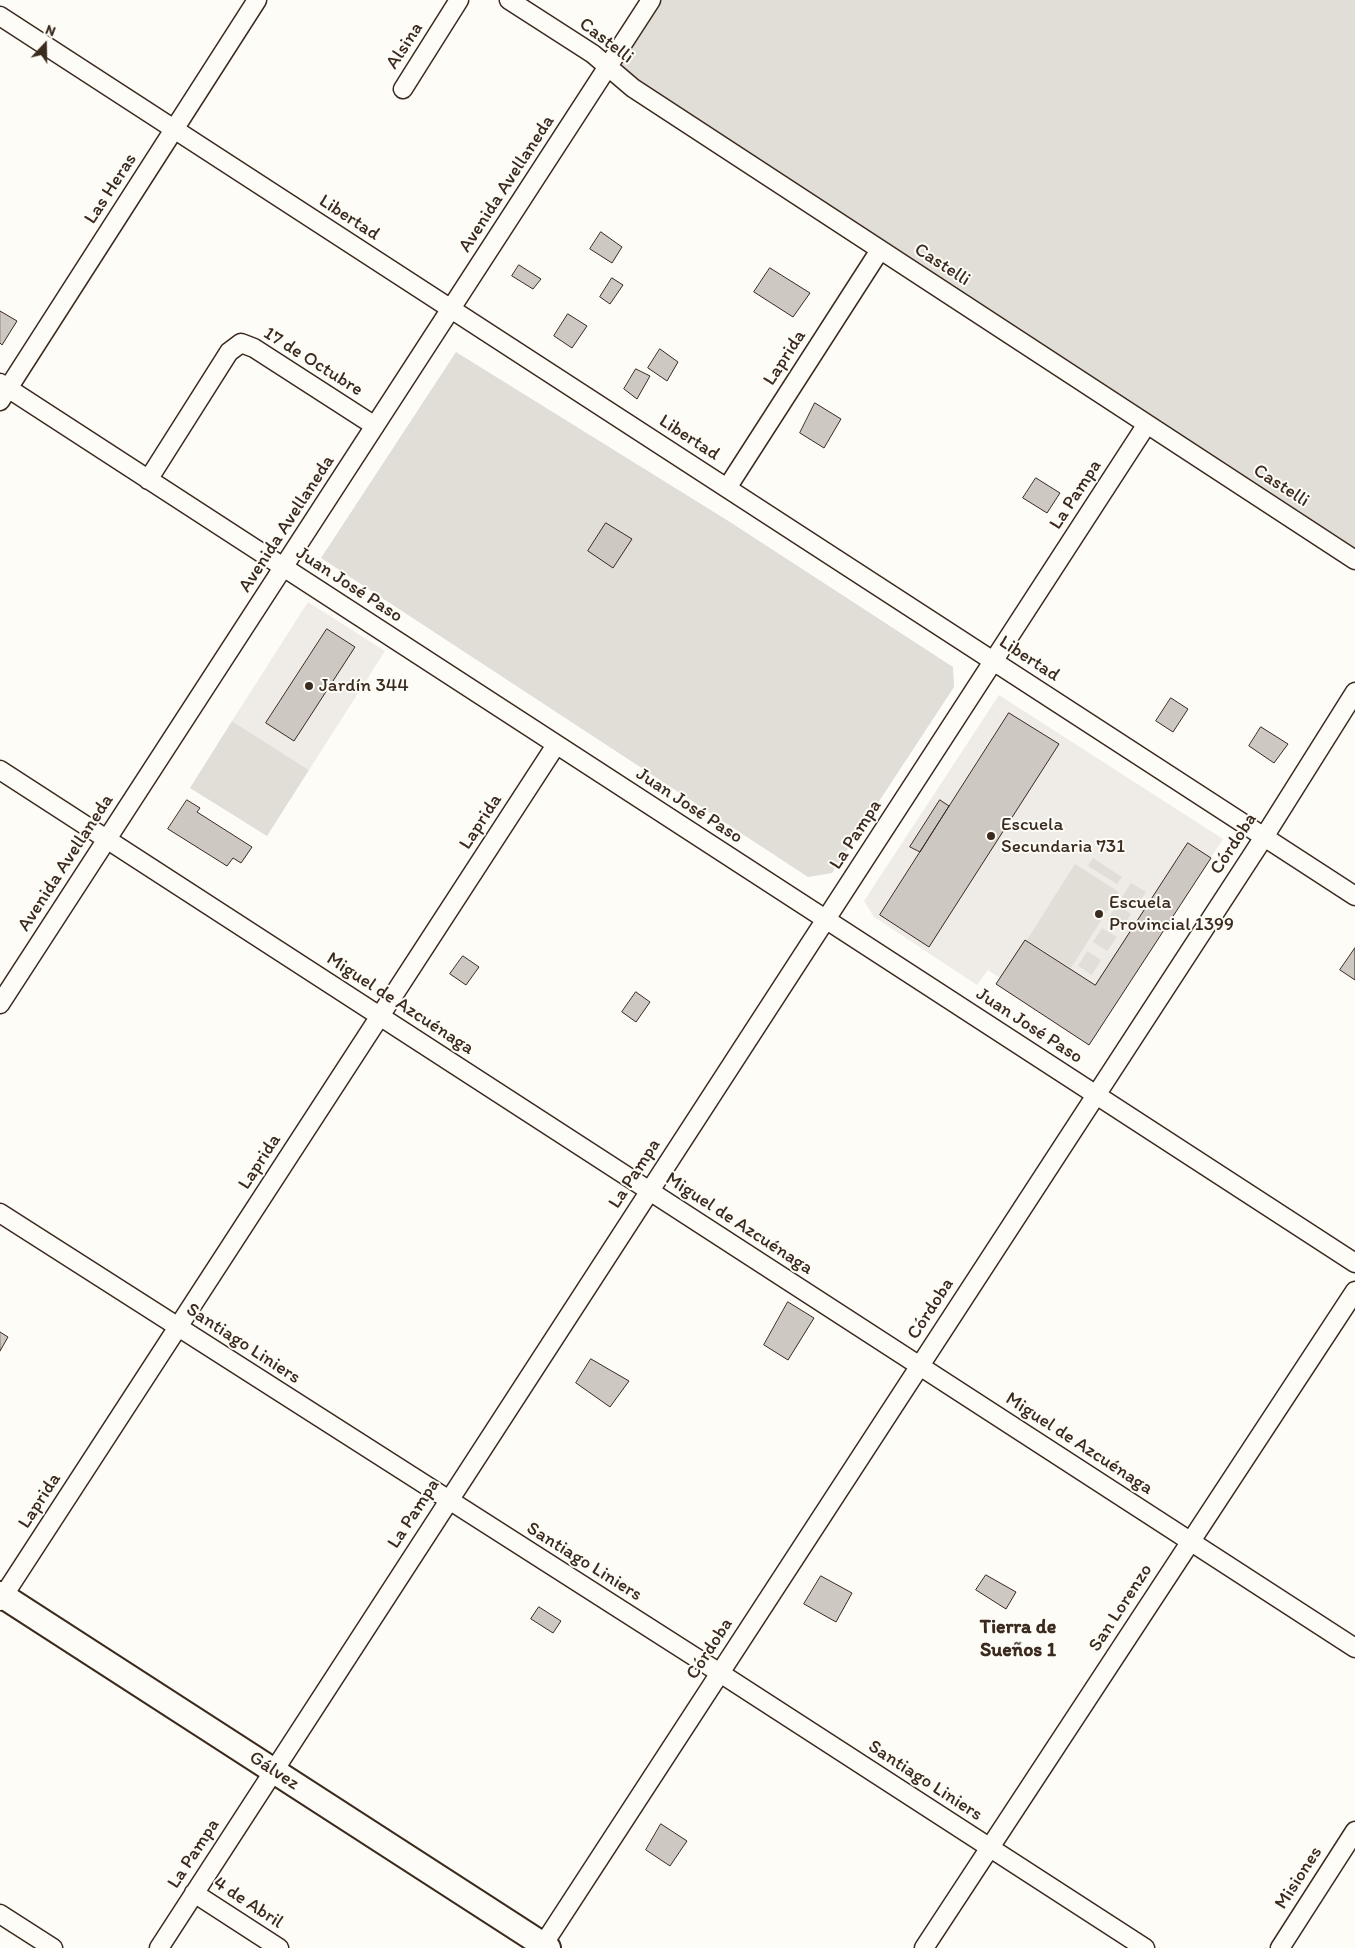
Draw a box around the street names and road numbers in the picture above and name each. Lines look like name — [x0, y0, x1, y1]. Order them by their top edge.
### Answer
street label: Castelli — [574, 13, 638, 69]
street label: Alsina — [382, 18, 428, 74]
street label: Avenida Avellaneda — [454, 111, 560, 257]
street label: Las Heras — [80, 149, 142, 229]
street label: Libertad — [314, 190, 384, 246]
street label: Castelli — [910, 238, 974, 292]
street label: 17 de Octubre — [259, 322, 367, 402]
street label: Laprida — [759, 326, 811, 390]
street label: Libertad — [654, 410, 724, 466]
street label: Avenida Avellaneda — [234, 451, 340, 597]
street label: La Pampa — [1045, 456, 1107, 534]
street label: Castelli — [1249, 459, 1313, 513]
street label: Juan José Paso — [291, 542, 407, 628]
street label: Libertad — [994, 631, 1064, 687]
street label: Juan José Paso — [631, 763, 747, 849]
street label: Avenida Avellaneda — [13, 790, 119, 936]
street label: Laprida — [455, 790, 507, 854]
street label: La Pampa — [825, 796, 887, 874]
street label: Córdoba — [1206, 809, 1262, 879]
street label: Miguel de Azcuénaga — [322, 948, 478, 1060]
street label: Juan José Paso — [971, 983, 1087, 1069]
street label: Laprida — [234, 1130, 286, 1194]
street label: La Pampa — [604, 1135, 666, 1213]
street label: Miguel de Azcuénaga — [661, 1168, 817, 1280]
street label: Córdoba — [903, 1274, 959, 1344]
street label: Santiago Liniers — [182, 1299, 304, 1389]
street label: Miguel de Azcuénaga — [1001, 1388, 1157, 1500]
street label: Laprida — [14, 1469, 66, 1533]
street label: La Pampa — [383, 1475, 445, 1553]
street label: Santiago Liniers — [522, 1517, 646, 1607]
street label: San Lorenzo — [1084, 1560, 1158, 1656]
street label: Córdoba — [682, 1614, 738, 1684]
street label: Santiago Liniers — [864, 1736, 986, 1826]
street label: Gálvez — [245, 1746, 303, 1796]
street label: La Pampa — [163, 1815, 225, 1893]
street label: Misiones — [1270, 1842, 1328, 1914]
street label: 4 de Abril — [209, 1872, 287, 1934]

